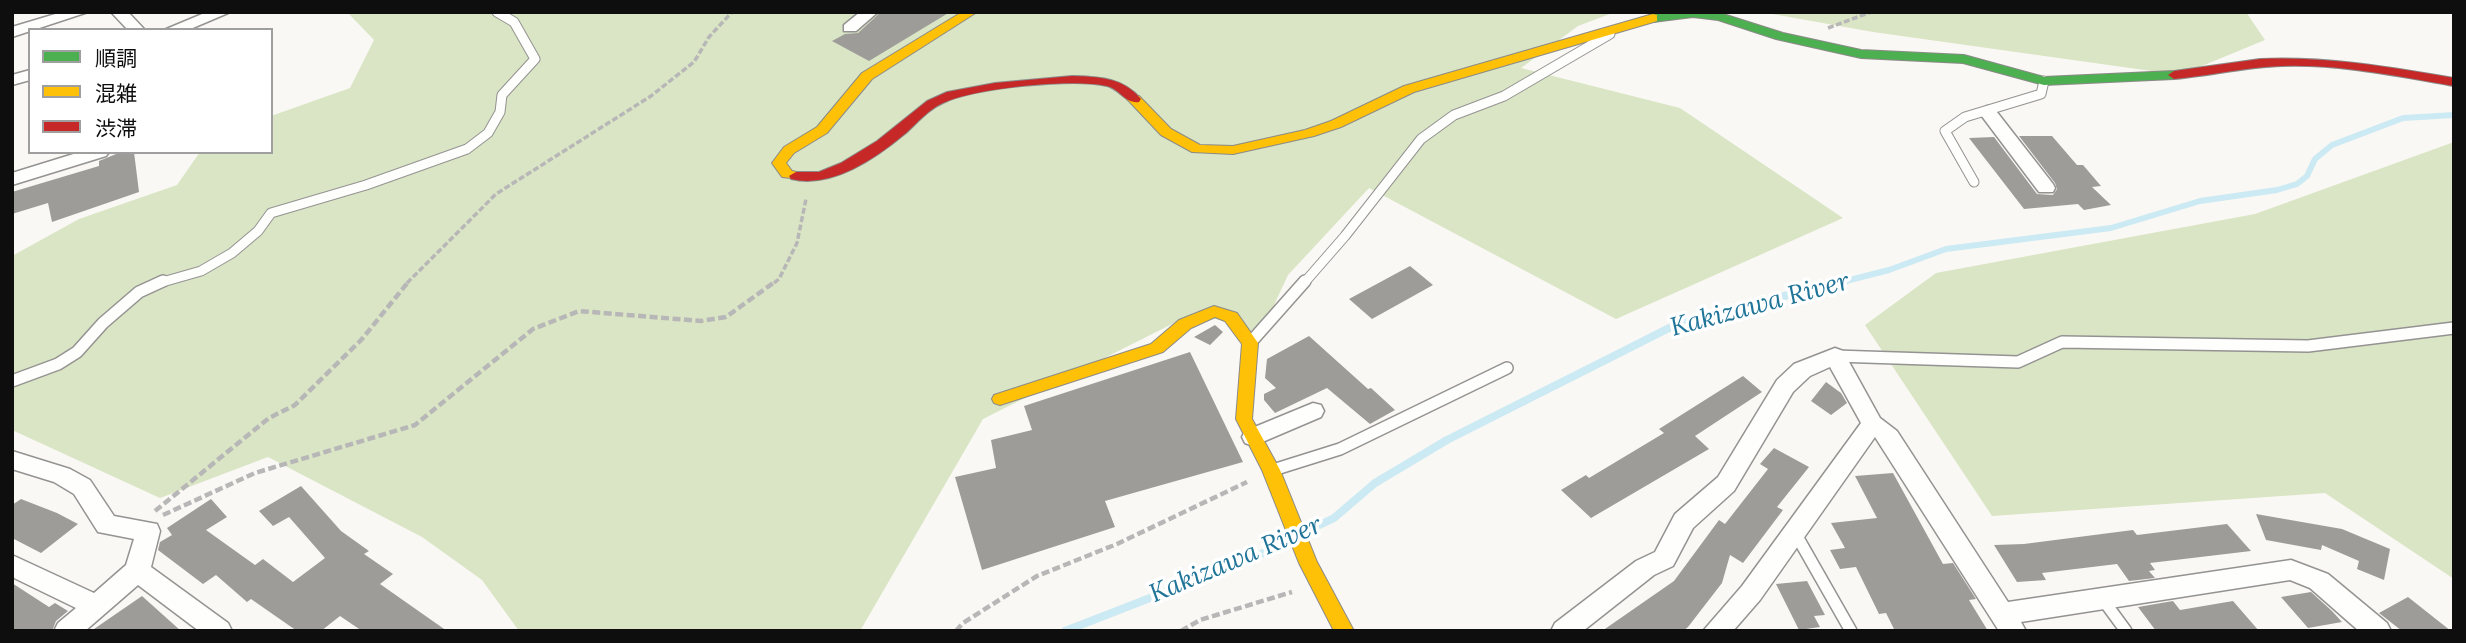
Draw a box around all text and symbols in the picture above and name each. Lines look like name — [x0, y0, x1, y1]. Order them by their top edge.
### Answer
legend — [28, 28, 273, 154]
text: 順調 — [95, 45, 137, 72]
text: 混雑 — [95, 80, 137, 107]
text: 渋滞 — [95, 115, 137, 142]
water label: Kakizawa River — [1667, 266, 1853, 344]
water label: Kakizawa River — [1145, 510, 1327, 610]

